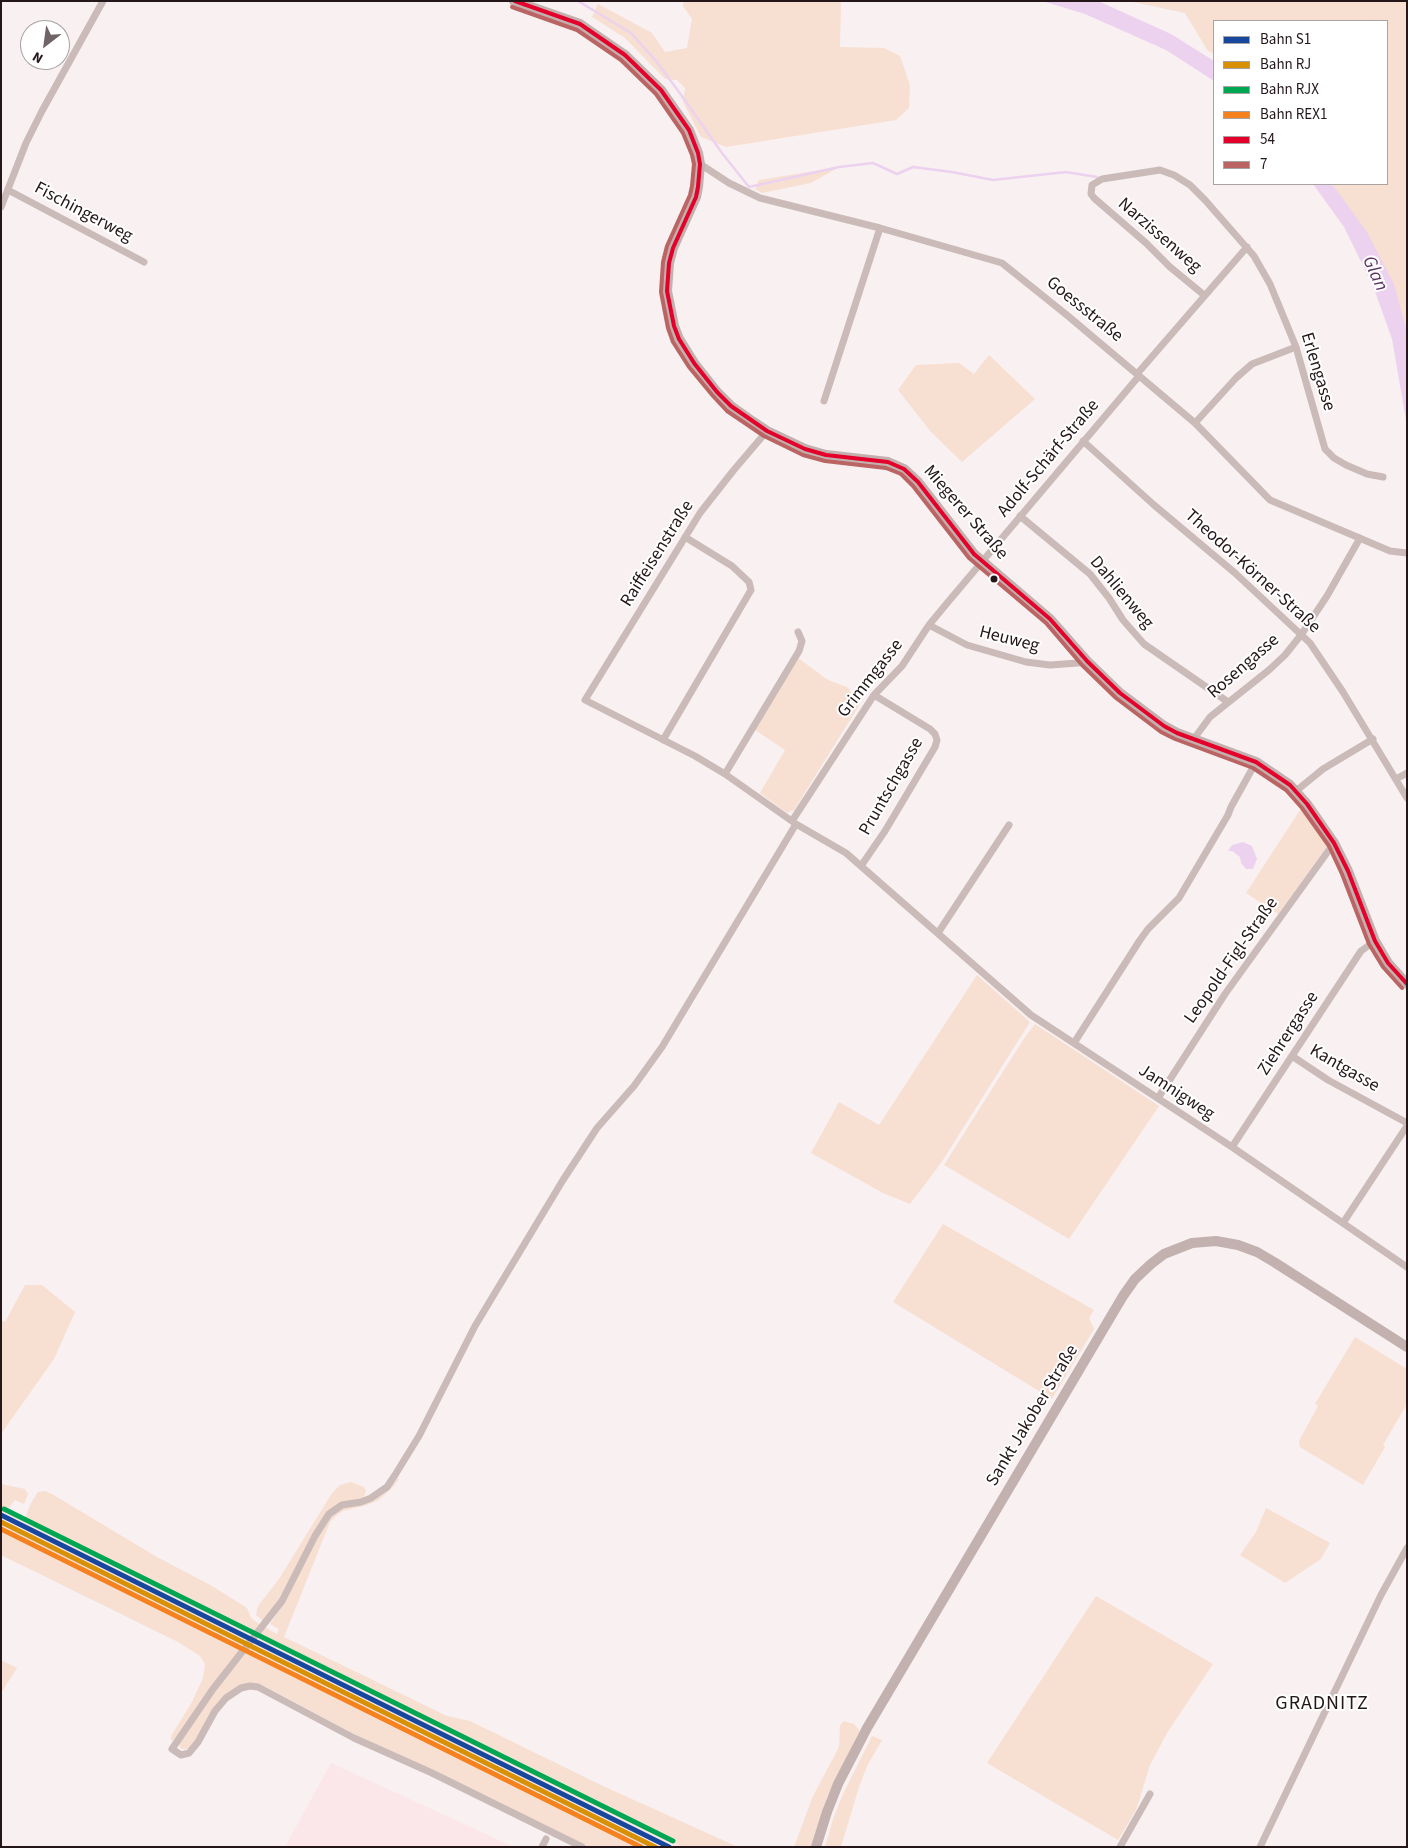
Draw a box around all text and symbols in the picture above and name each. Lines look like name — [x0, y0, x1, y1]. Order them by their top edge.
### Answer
north arrow — [20, 20, 70, 70]
legend — [1213, 20, 1388, 185]
text: Bahn S1 — [1260, 29, 1311, 50]
text: N — [29, 46, 47, 68]
text: Bahn RJ — [1260, 54, 1311, 75]
text: Bahn RJX — [1260, 79, 1319, 100]
text: Bahn REX1 — [1260, 104, 1327, 125]
text: 54 — [1260, 129, 1275, 150]
text: 7 — [1260, 154, 1267, 175]
street label: Fischingerweg — [30, 178, 136, 248]
street label: Narzissenweg — [1113, 194, 1205, 278]
water label: Glan — [1356, 253, 1392, 295]
street label: Goessstraße — [1041, 273, 1127, 347]
street label: Erlengasse — [1295, 330, 1339, 414]
street label: Adolf-Schärf-Straße — [993, 396, 1105, 522]
street label: Miegerer Straße — [918, 461, 1012, 565]
street label: Raiffeisenstraße — [617, 497, 699, 611]
street label: Theodor-Körner-Straße — [1180, 505, 1324, 639]
street label: Dahlienweg — [1084, 552, 1158, 634]
unlabelled marker — [989, 574, 999, 584]
street label: Heuweg — [977, 622, 1041, 658]
street label: Rosengasse — [1204, 630, 1284, 704]
street label: Grimmgasse — [834, 636, 908, 722]
street label: Pruntschgasse — [855, 734, 929, 840]
street label: Leopold-Figl-Straße — [1180, 894, 1284, 1028]
street label: Ziehrergasse — [1254, 988, 1324, 1080]
street label: Kantgasse — [1305, 1040, 1383, 1098]
street label: Jamnigweg — [1134, 1060, 1218, 1126]
street label: Sankt Jakober Straße — [982, 1341, 1084, 1491]
district label: GRADNITZ — [1274, 1693, 1370, 1717]

